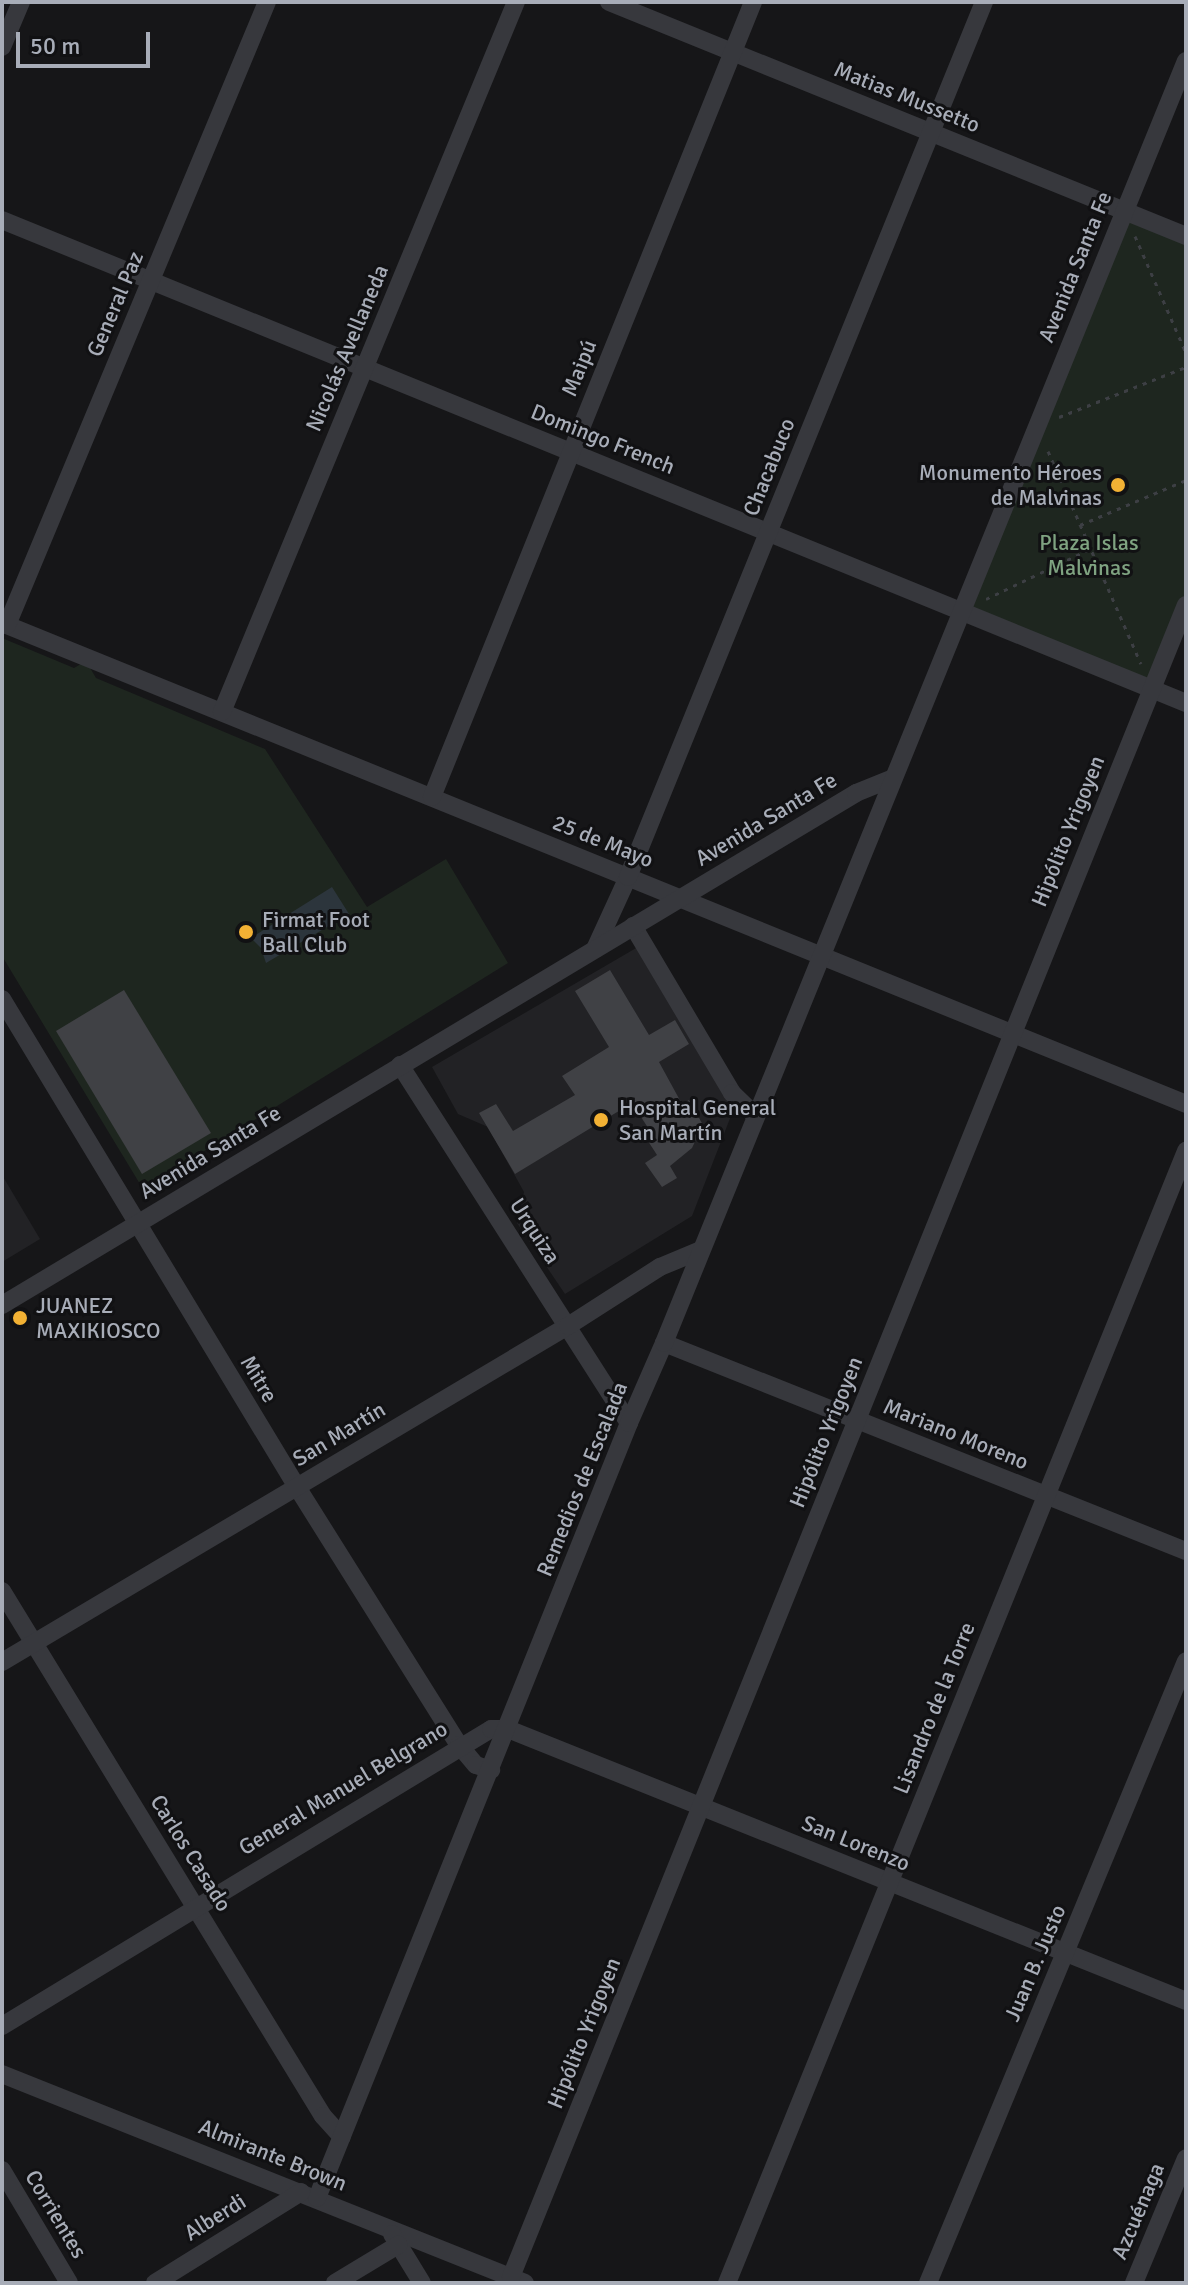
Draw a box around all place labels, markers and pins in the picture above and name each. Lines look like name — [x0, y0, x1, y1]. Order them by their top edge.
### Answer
place label: Monumento Héroes de Malvinas — [919, 459, 1102, 510]
marker: Monumento Héroes de Malvinas — [1109, 476, 1127, 494]
place label: Firmat Foot Ball Club — [262, 906, 370, 958]
marker: Firmat Foot Ball Club — [237, 923, 255, 941]
place label: Hospital General San Martín — [619, 1094, 776, 1146]
marker: Hospital General San Martín — [590, 1109, 612, 1131]
place label: JUANEZ MAXIKIOSCO — [36, 1292, 160, 1344]
marker: JUANEZ MAXIKIOSCO — [11, 1309, 29, 1327]

